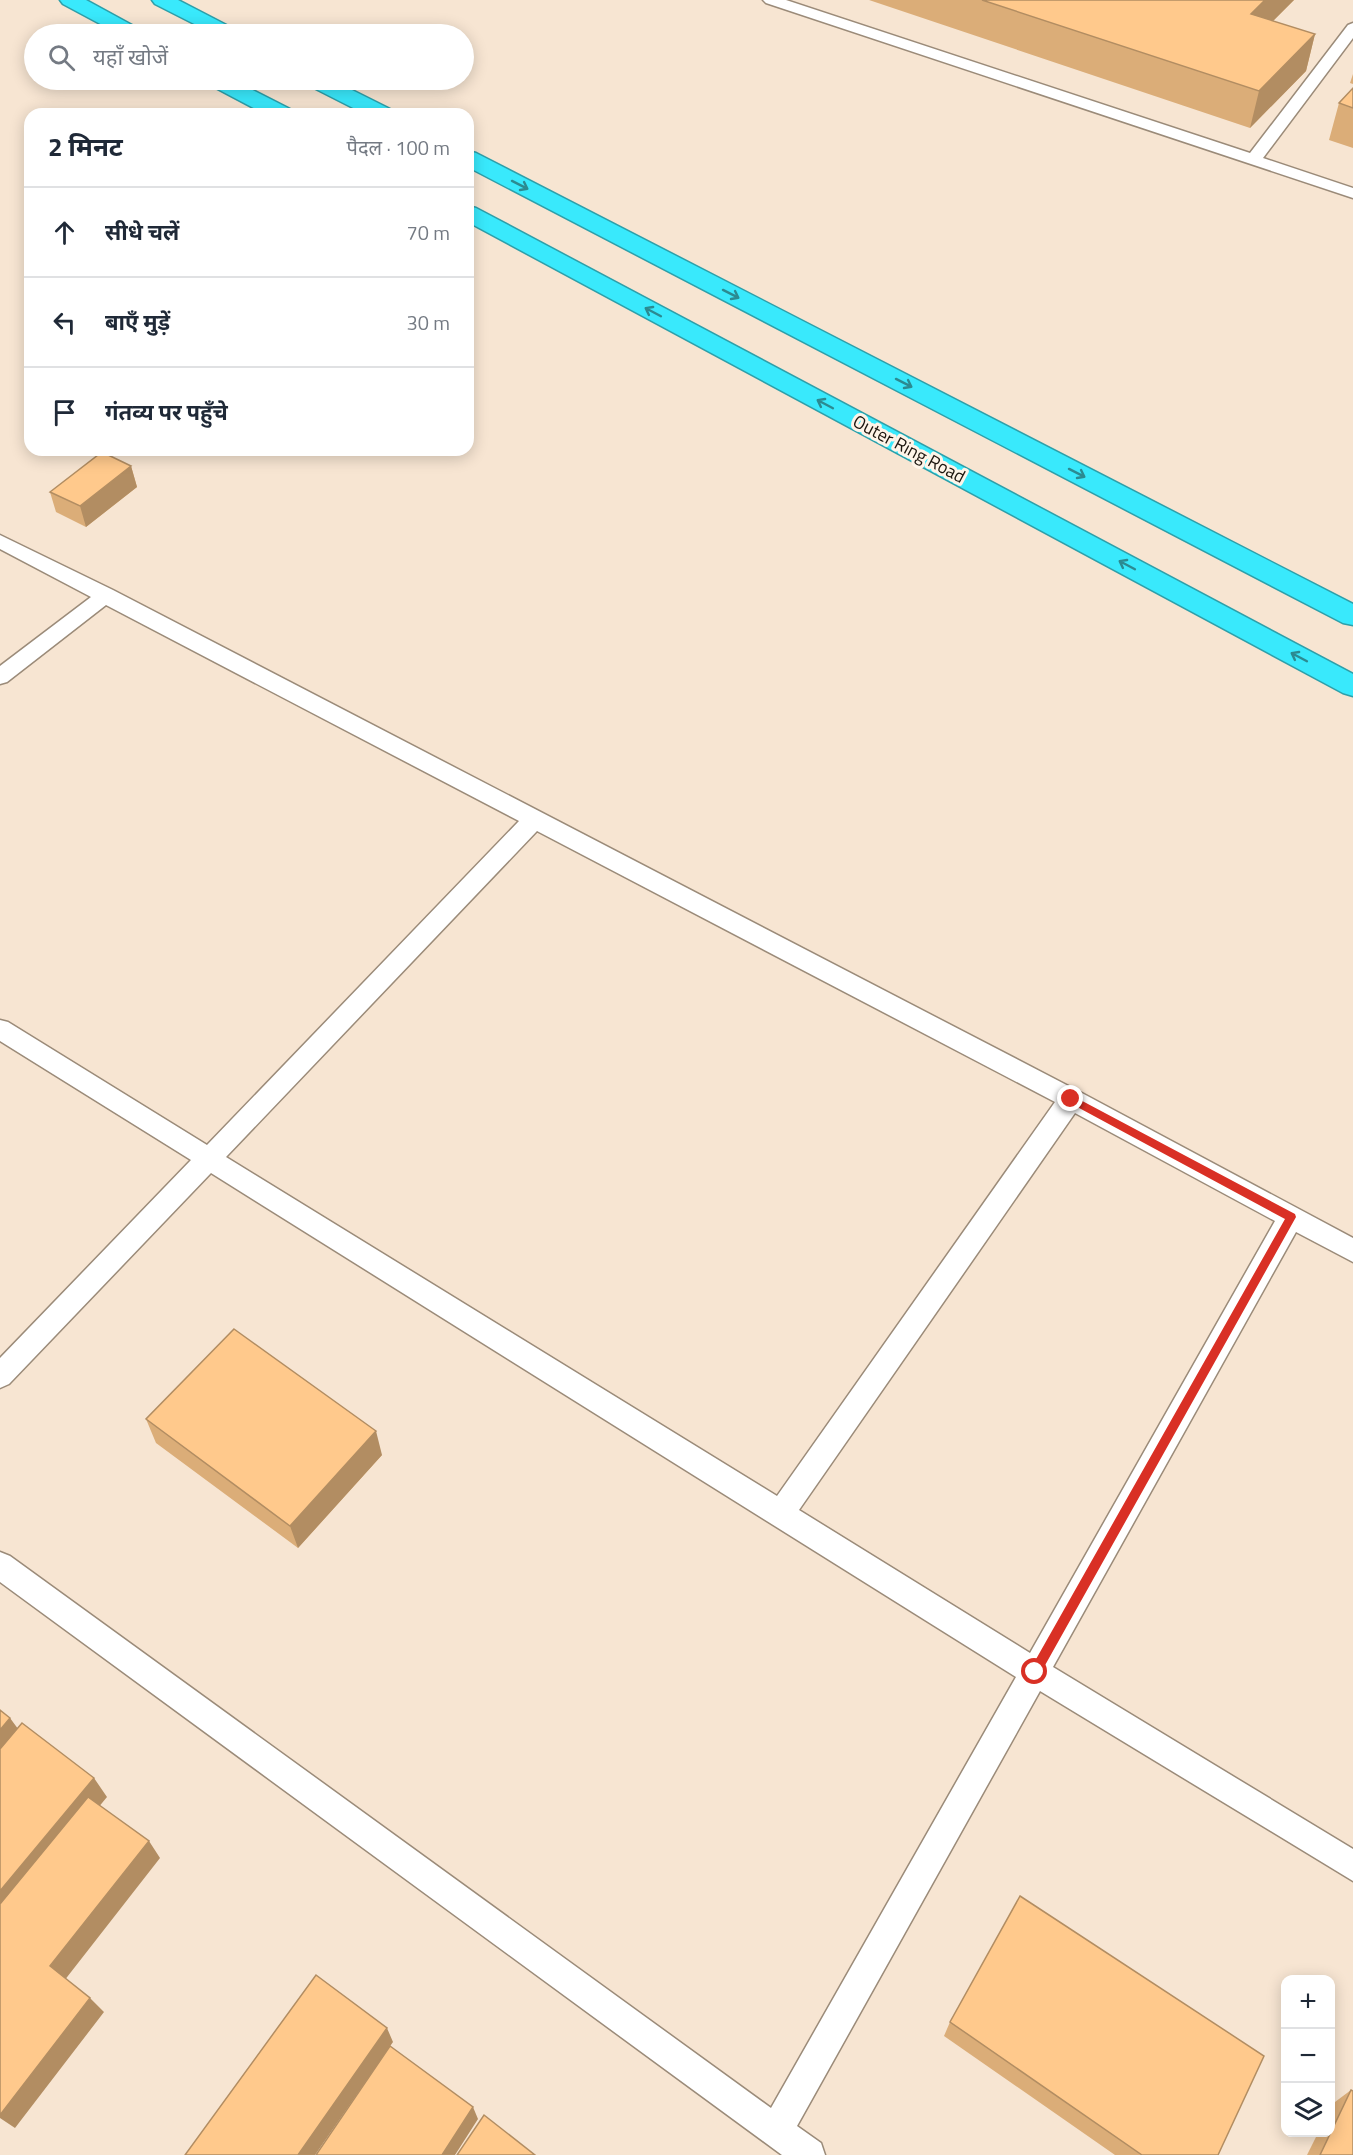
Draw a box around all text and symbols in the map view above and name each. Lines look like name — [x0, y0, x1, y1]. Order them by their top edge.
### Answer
search box — [24, 24, 474, 90]
text: यहाँ खोजें — [93, 40, 168, 74]
icon: search — [45, 41, 78, 74]
text: 2 मिनट — [48, 127, 123, 166]
text: पैदल · 100 m — [347, 132, 450, 163]
one-way arrow — [511, 179, 528, 191]
text: सीधे चलें — [105, 215, 179, 249]
icon: ahead — [48, 216, 81, 249]
text: 70 m — [406, 217, 450, 248]
one-way arrow — [721, 289, 739, 300]
text: बाएँ मुड़ें — [105, 305, 170, 339]
icon: left — [48, 306, 81, 339]
one-way arrow — [645, 306, 662, 318]
text: 30 m — [406, 307, 450, 338]
one-way arrow — [894, 378, 912, 390]
text: गंतव्य पर पहुँचे — [105, 395, 228, 429]
icon: arrive — [48, 396, 81, 429]
one-way arrow — [817, 398, 834, 410]
street label: Outer Ring Road — [848, 408, 970, 490]
one-way arrow — [1068, 467, 1085, 479]
one-way arrow — [1118, 559, 1136, 570]
one-way arrow — [1290, 651, 1308, 662]
route end — [1057, 1085, 1083, 1111]
route start — [1021, 1658, 1047, 1684]
map controls — [1281, 1975, 1335, 2137]
button: + — [1281, 1975, 1335, 2029]
button: − — [1281, 2029, 1335, 2083]
button: layers — [1281, 2083, 1335, 2137]

